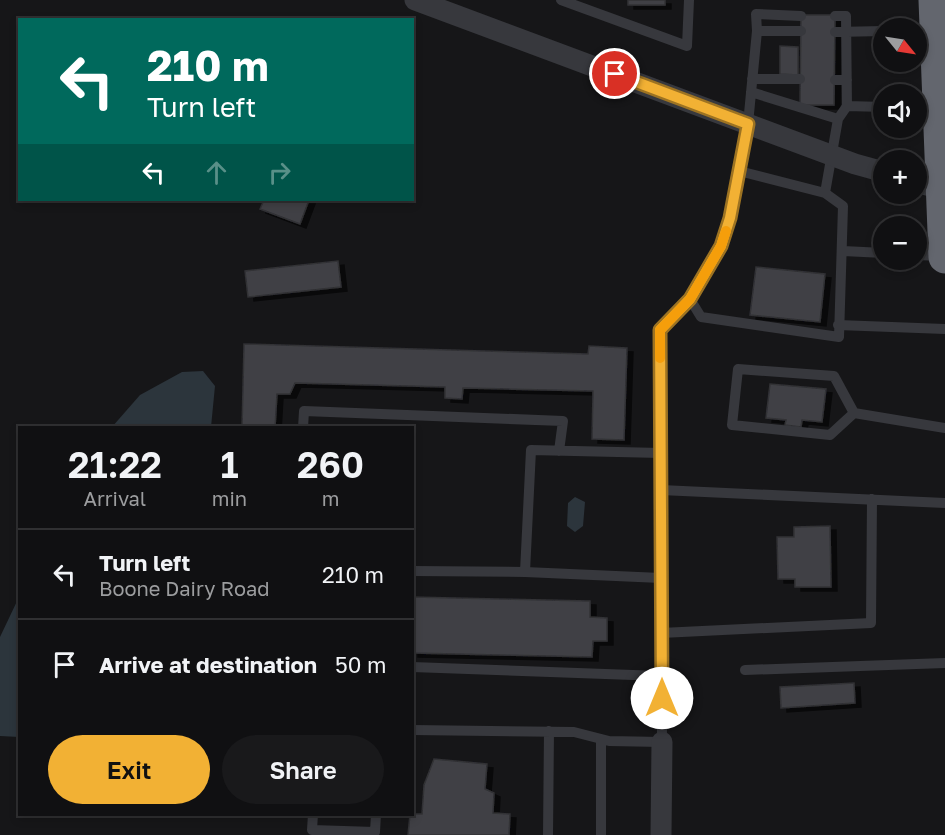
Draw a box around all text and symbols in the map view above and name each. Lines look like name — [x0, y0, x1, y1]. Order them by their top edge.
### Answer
north arrow — [873, 18, 927, 72]
map controls — [873, 18, 927, 270]
text: 210 m — [147, 40, 269, 90]
icon: left — [48, 42, 126, 120]
pin — [589, 48, 640, 99]
icon: arrive — [598, 57, 631, 90]
button: sound — [873, 84, 927, 138]
text: Turn left — [147, 91, 256, 123]
button: + — [873, 150, 927, 204]
icon: left — [137, 156, 170, 189]
icon: ahead — [200, 156, 233, 189]
icon: right — [263, 156, 296, 189]
button: − — [873, 216, 927, 270]
text: 21:22 — [68, 443, 162, 486]
text: 1 — [220, 443, 239, 486]
text: 260 — [297, 443, 364, 486]
text: Arrival — [84, 486, 146, 510]
text: min — [212, 486, 247, 510]
text: m — [322, 486, 339, 510]
text: Turn left — [99, 549, 190, 576]
icon: left — [48, 558, 81, 591]
text: 210 m — [322, 561, 384, 588]
text: Boone Dairy Road — [99, 576, 270, 600]
icon: arrive — [48, 648, 81, 681]
text: Arrive at destination — [99, 651, 317, 678]
text: 50 m — [335, 651, 386, 678]
position arrow — [630, 666, 694, 730]
button: Exit — [48, 735, 210, 804]
button: Share — [222, 735, 384, 804]

